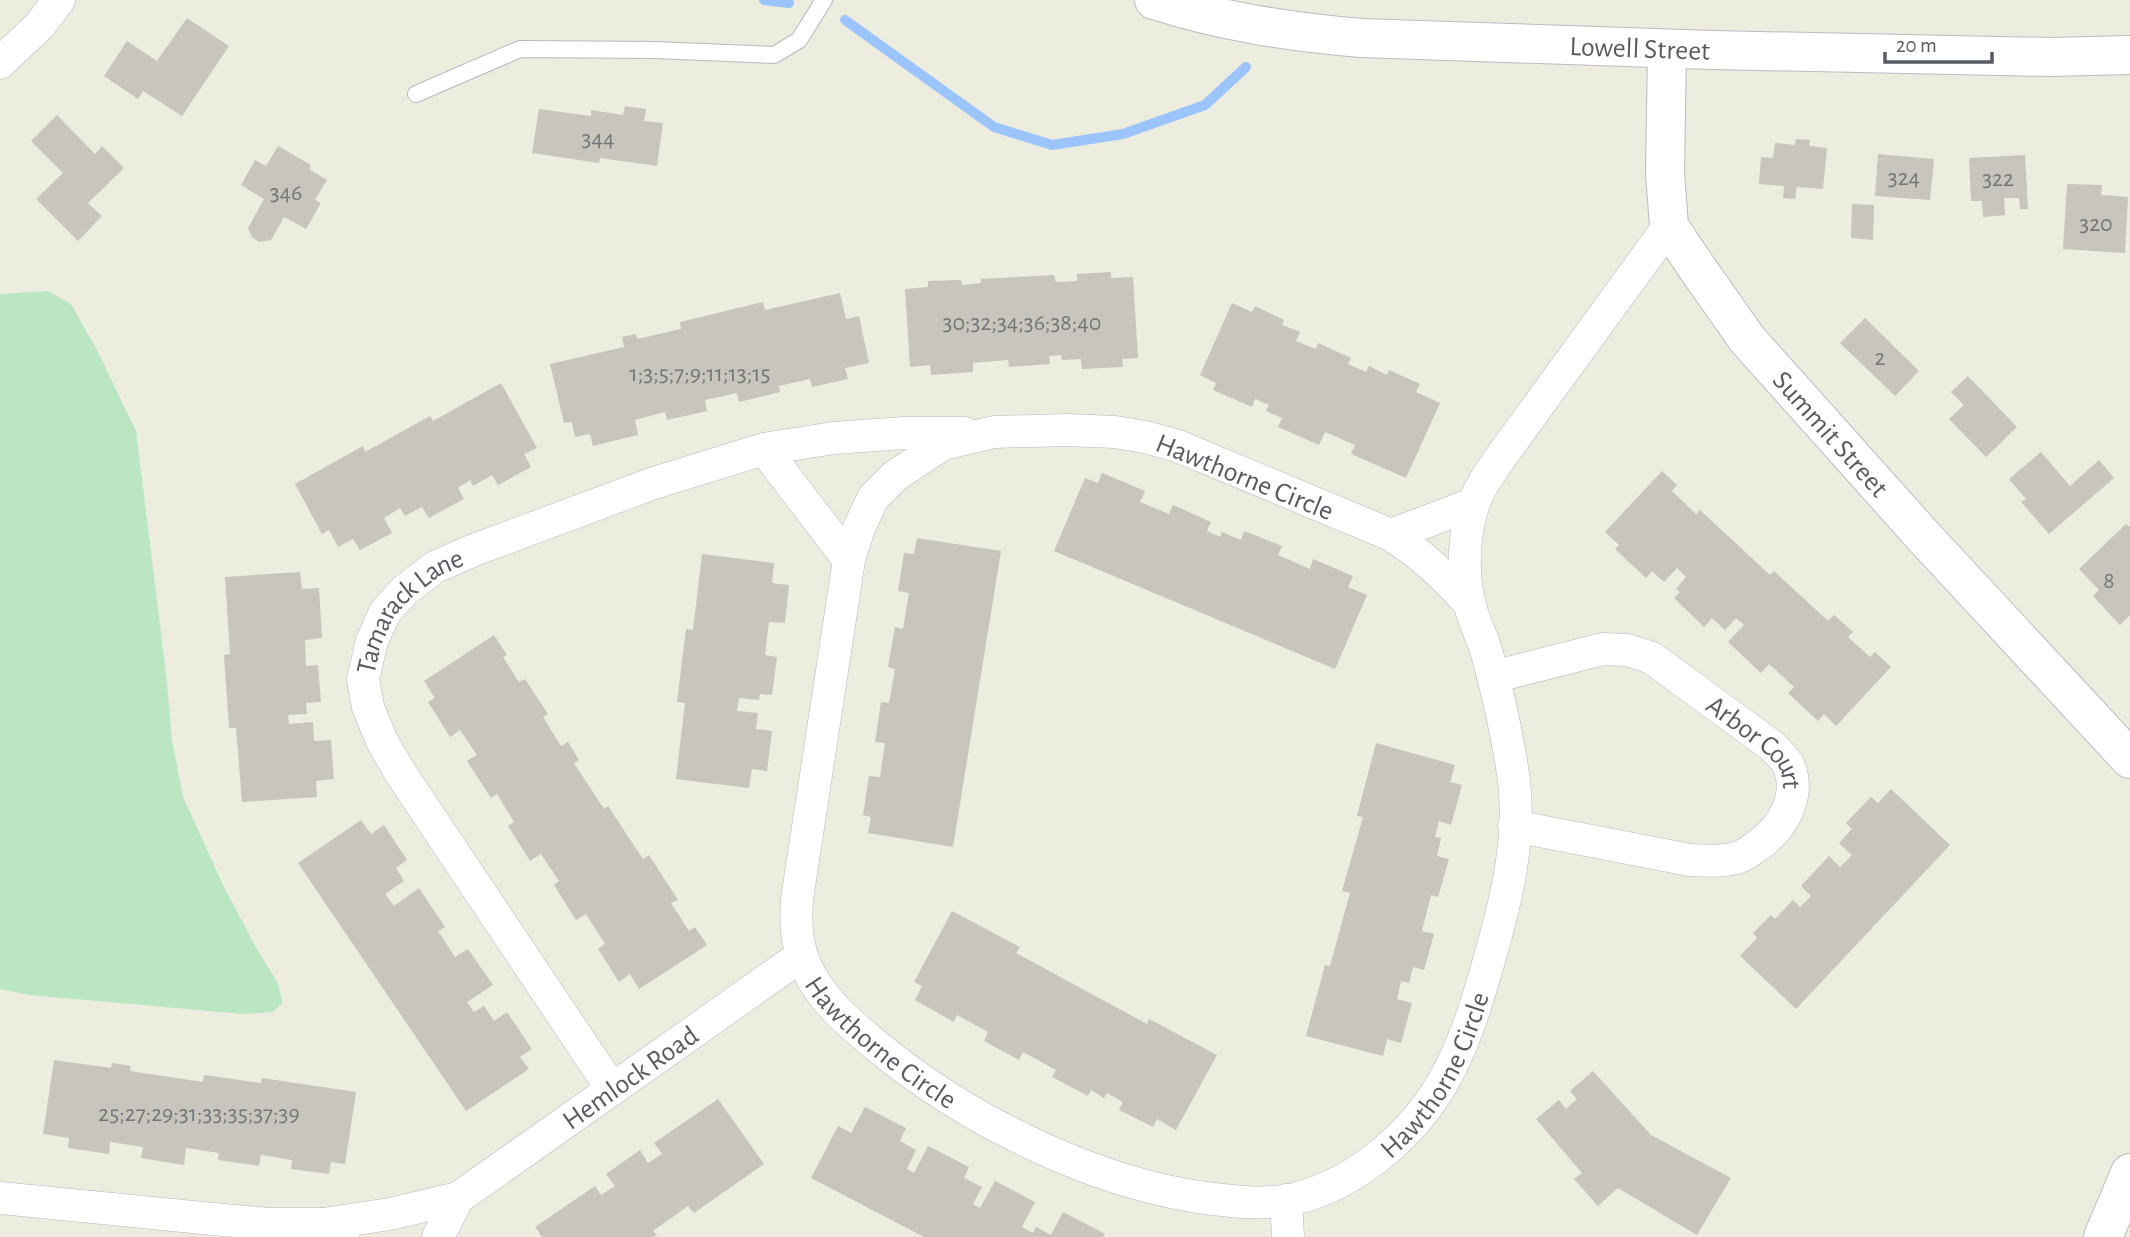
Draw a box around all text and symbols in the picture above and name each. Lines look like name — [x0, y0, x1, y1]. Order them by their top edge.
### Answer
scale bar — [1885, 21, 1992, 65]
street label: Lowell Street — [1569, 33, 1711, 66]
text: 20 m — [1896, 35, 1937, 56]
house number: 344 — [582, 127, 614, 151]
house number: 324 — [1888, 166, 1920, 190]
house number: 322 — [1982, 167, 2014, 191]
house number: 346 — [270, 181, 302, 205]
house number: 320 — [2079, 212, 2113, 236]
house number: 30;32;34;36;38;40 — [943, 311, 1101, 335]
house number: 2 — [1875, 346, 1886, 370]
house number: 1;3;5;7;9;11;13;15 — [630, 362, 770, 386]
street label: Summit Street — [1767, 366, 1893, 503]
street label: Hawthorne Circle — [1151, 429, 1337, 526]
street label: Tamarack Lane — [353, 544, 468, 677]
house number: 8 — [2103, 569, 2115, 593]
street label: Arbor Court — [1701, 691, 1805, 789]
street label: Hawthorne Circle — [799, 972, 961, 1115]
street label: Hawthorne Circle — [1376, 989, 1495, 1164]
street label: Hemlock Road — [558, 1021, 704, 1136]
house number: 25;27;29;31;33;35;37;39 — [98, 1102, 300, 1126]

